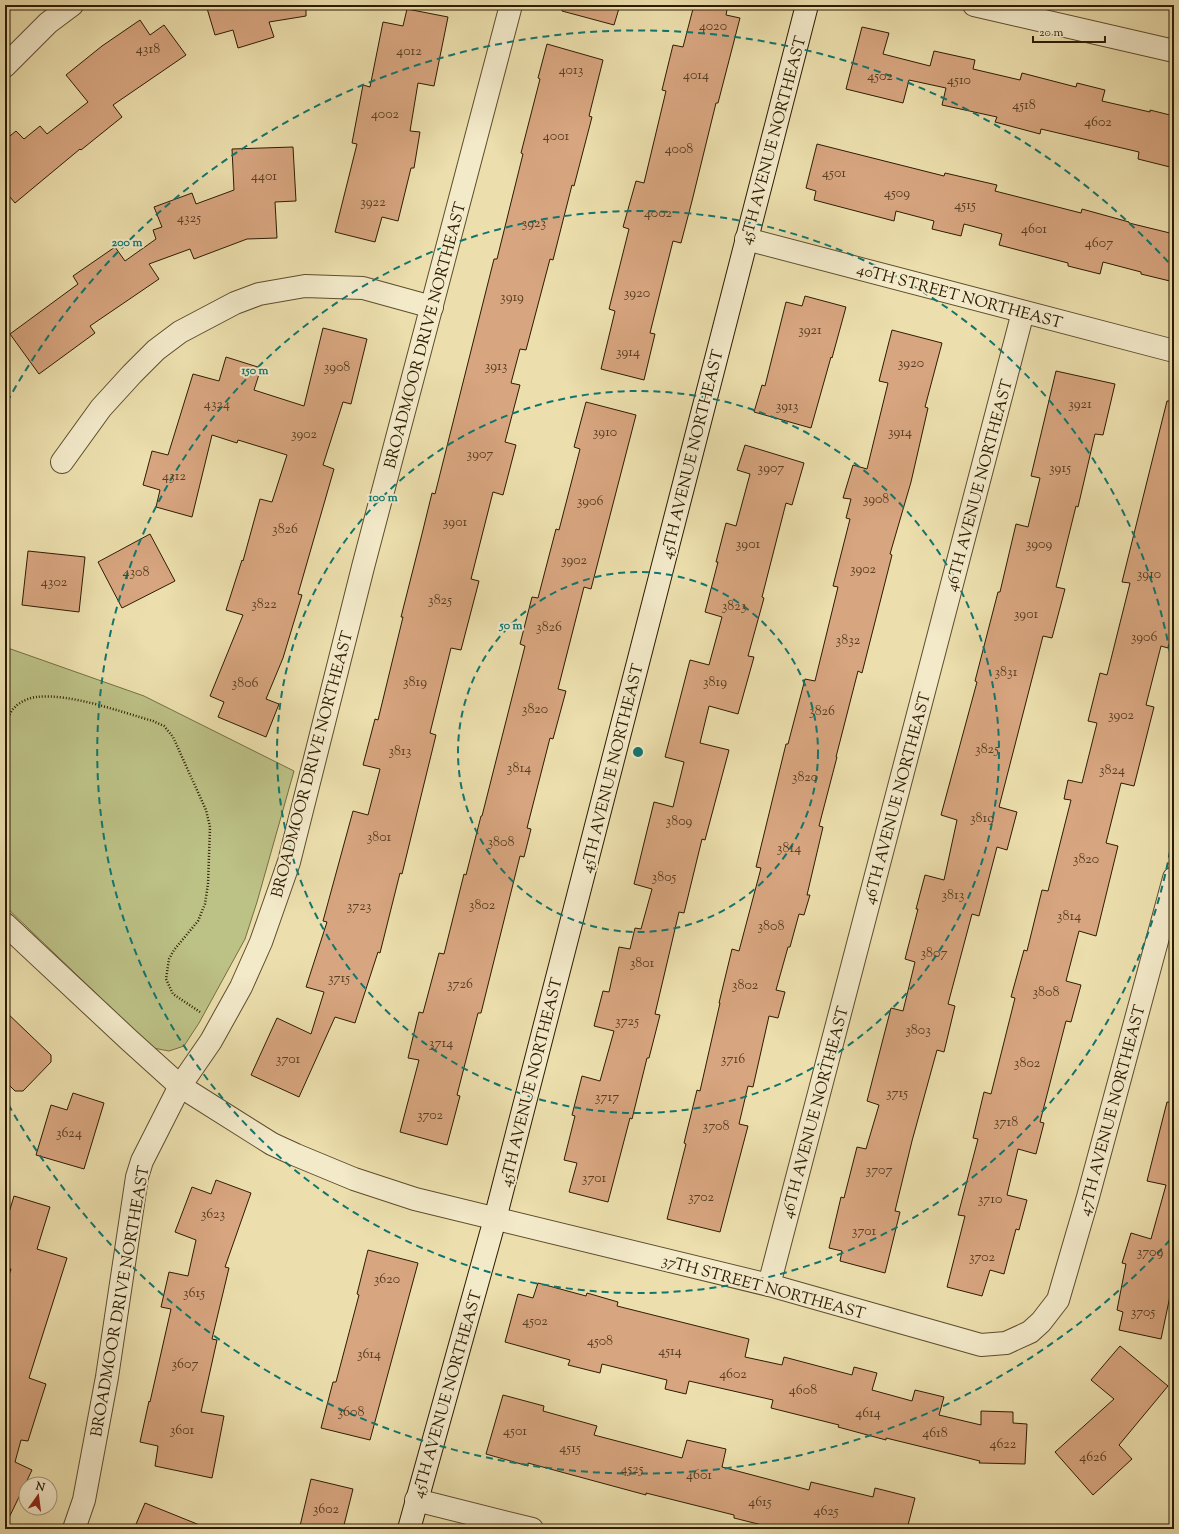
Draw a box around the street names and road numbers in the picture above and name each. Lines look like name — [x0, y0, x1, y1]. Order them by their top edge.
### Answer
street label: 45TH AVENUE NORTHEAST — [735, 34, 813, 248]
street label: BROADMOOR DRIVE NORTHEAST — [380, 200, 473, 471]
street label: 40TH STREET NORTHEAST — [854, 259, 1065, 336]
street label: 45TH AVENUE NORTHEAST — [656, 347, 731, 562]
street label: 46TH AVENUE NORTHEAST — [941, 377, 1020, 594]
street label: BROADMOOR DRIVE NORTHEAST — [267, 629, 360, 900]
street label: 45TH AVENUE NORTHEAST — [576, 661, 651, 876]
street label: 46TH AVENUE NORTHEAST — [859, 690, 938, 907]
street label: 45TH AVENUE NORTHEAST — [495, 975, 570, 1190]
street label: 47TH AVENUE NORTHEAST — [1074, 1002, 1153, 1219]
street label: 46TH AVENUE NORTHEAST — [777, 1004, 856, 1221]
street label: BROADMOOR DRIVE NORTHEAST — [86, 1164, 157, 1439]
street label: 37TH STREET NORTHEAST — [659, 1250, 868, 1327]
street label: 45TH AVENUE NORTHEAST — [408, 1288, 489, 1501]

